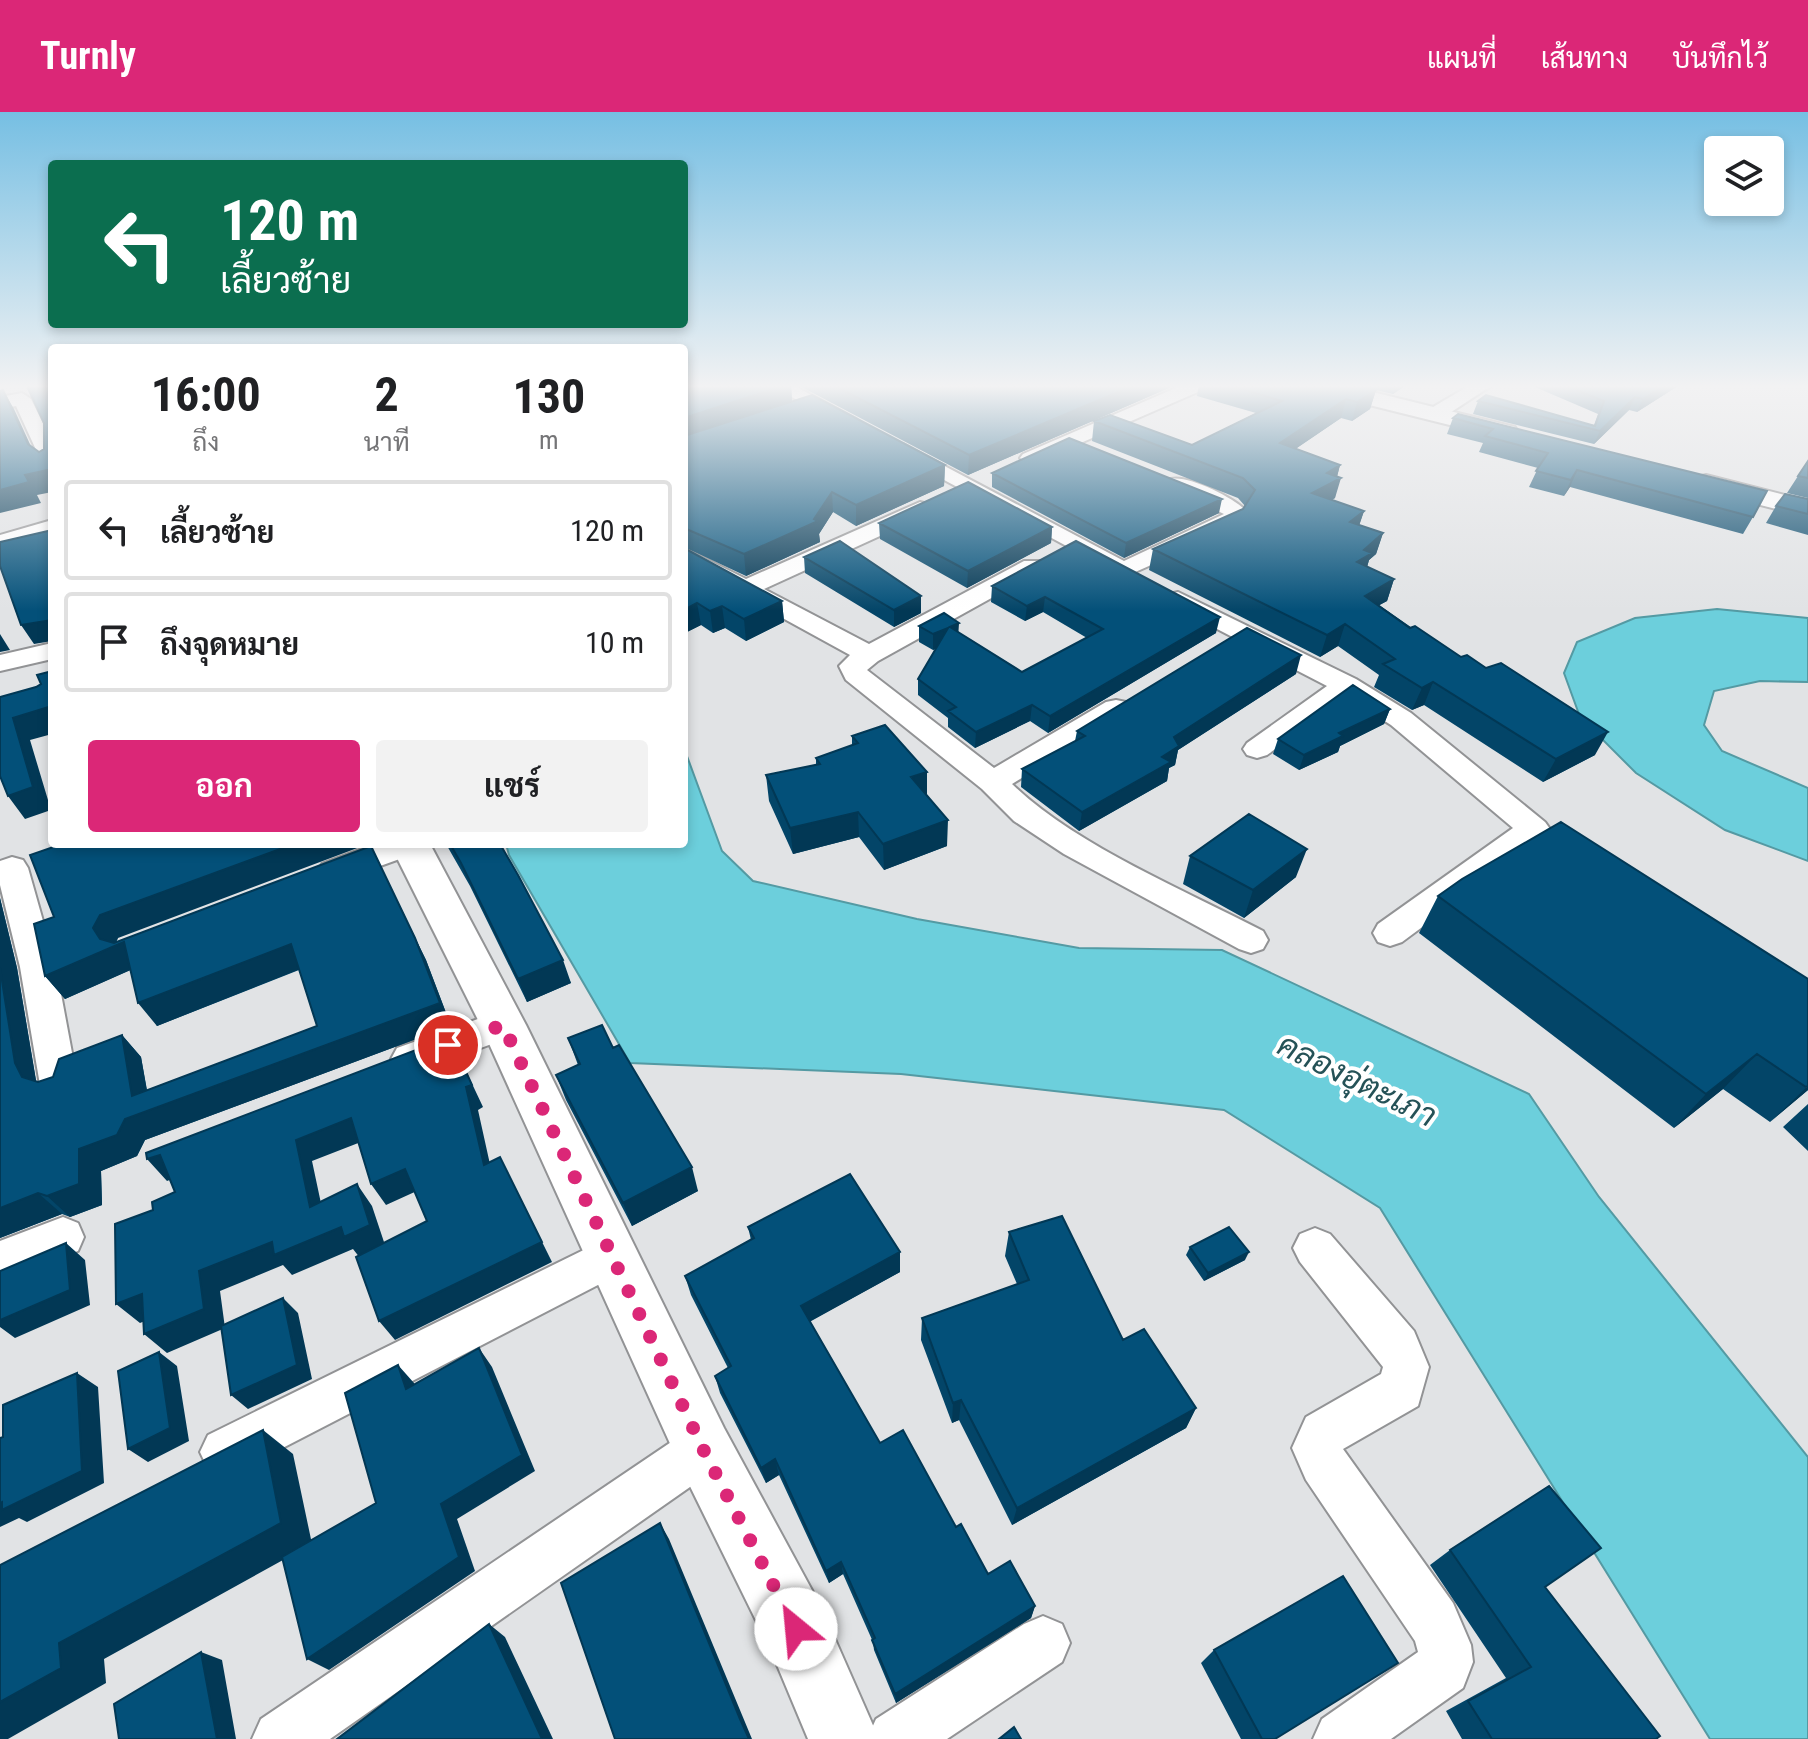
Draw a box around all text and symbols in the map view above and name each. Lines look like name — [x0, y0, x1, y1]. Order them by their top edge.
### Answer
text: Turnly — [40, 34, 136, 78]
text: แผนที่ — [1427, 42, 1497, 75]
text: เส้นทาง — [1541, 42, 1628, 75]
text: บันทึกไว้ — [1672, 42, 1768, 75]
map controls — [1704, 136, 1784, 216]
button: layers — [1704, 136, 1784, 216]
text: 120 m — [220, 188, 359, 254]
icon: left — [88, 192, 192, 296]
text: เลี้ยวซ้าย — [220, 260, 351, 302]
text: 16:00 — [151, 366, 261, 423]
text: 2 — [375, 366, 399, 423]
text: 130 — [512, 368, 585, 425]
text: m — [539, 425, 559, 455]
text: ถึง — [192, 427, 219, 457]
text: นาที — [364, 427, 410, 457]
icon: left — [92, 508, 136, 552]
text: 120 m — [570, 513, 644, 548]
text: เลี้ยวซ้าย — [160, 515, 274, 550]
icon: arrive — [92, 620, 136, 664]
text: 10 m — [585, 625, 644, 660]
text: ถึงจุดหมาย — [160, 627, 299, 662]
button: ออก — [88, 740, 360, 832]
button: แชร์ — [376, 740, 648, 832]
pin — [414, 1011, 482, 1079]
icon: arrive — [426, 1023, 470, 1067]
water label: คลองอุ่ตะเภา — [1270, 1025, 1442, 1137]
position arrow — [754, 1587, 838, 1671]

